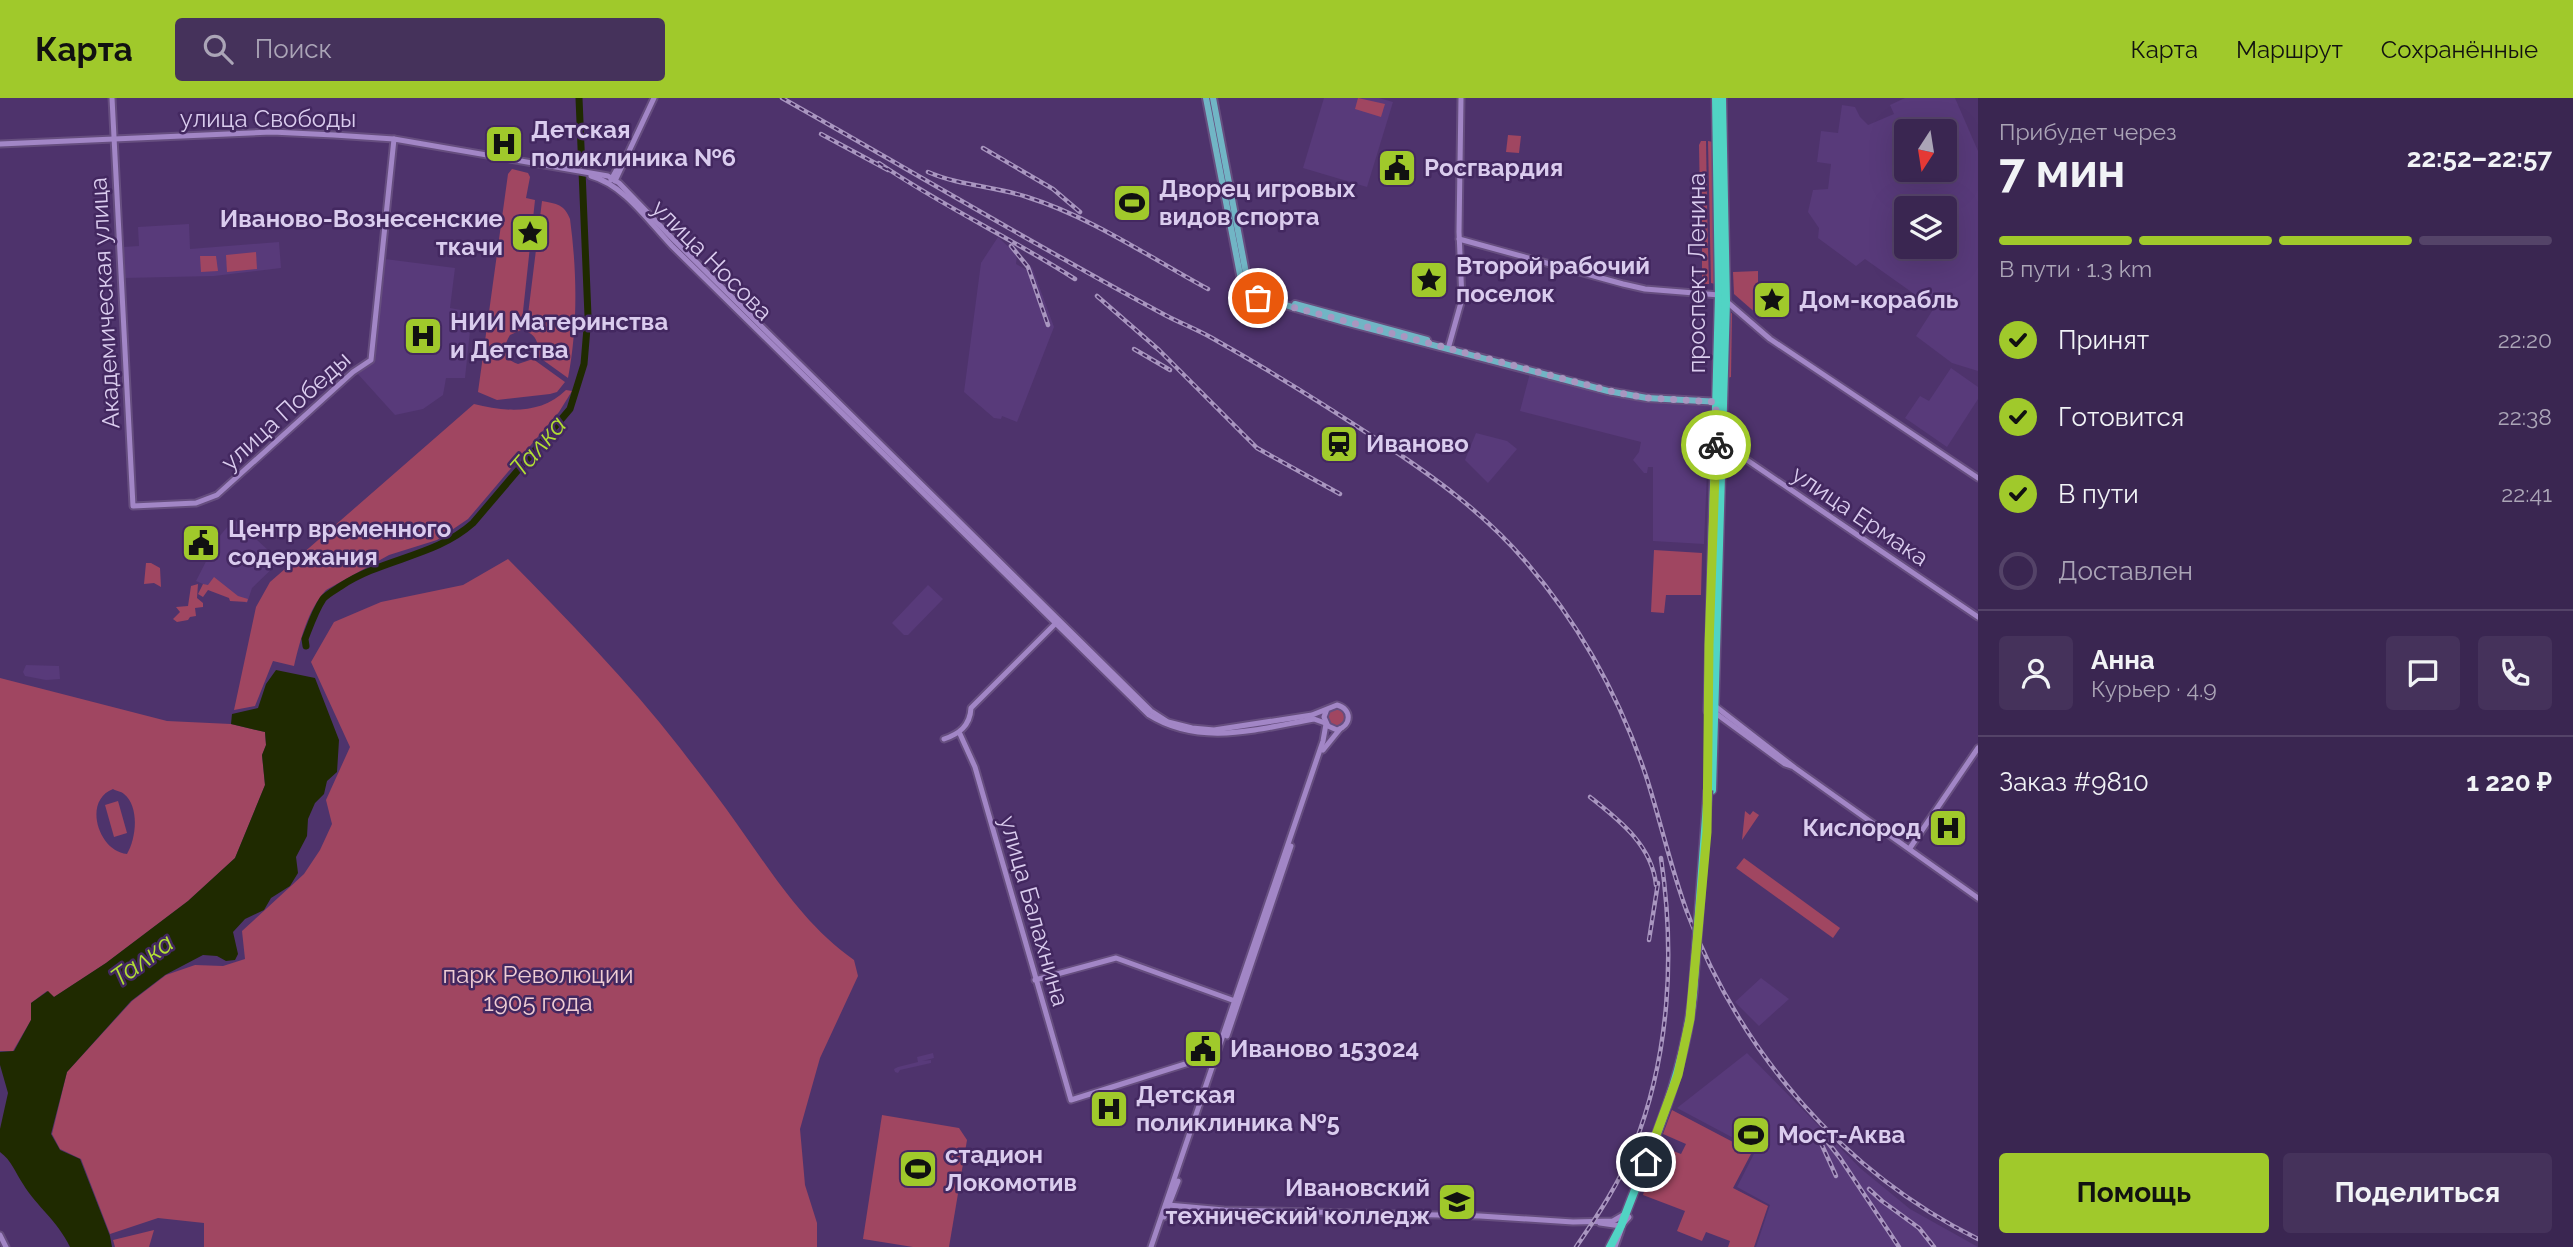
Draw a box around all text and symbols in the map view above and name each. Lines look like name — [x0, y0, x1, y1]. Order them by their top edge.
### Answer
search box — [175, 18, 665, 81]
text: Карта — [35, 30, 133, 69]
icon: search — [199, 30, 237, 68]
text: Поиск — [255, 34, 332, 64]
text: Карта — [2130, 35, 2198, 64]
text: Маршрут — [2236, 35, 2343, 64]
text: Сохранённые — [2381, 35, 2538, 64]
street label: улица Свободы — [180, 104, 356, 133]
place label: Детская поликлиника №6 — [531, 115, 736, 172]
text: Прибудет через — [1999, 118, 2177, 145]
north arrow — [1894, 119, 1956, 182]
map controls — [1894, 119, 1957, 259]
hospital icon: Детская поликлиника №6 — [483, 123, 525, 165]
text: 22:52–22:57 — [2407, 143, 2552, 173]
text: 7 мин — [1999, 144, 2125, 198]
public building icon: Росгвардия — [1376, 147, 1418, 189]
place label: Росгвардия — [1424, 153, 1563, 182]
street label: проспект Ленина — [1682, 173, 1711, 373]
place label: Дворец игровых видов спорта — [1159, 174, 1356, 231]
street label: Академическая улица — [83, 177, 126, 430]
sports icon: Дворец игровых видов спорта — [1111, 182, 1153, 224]
street label: улица Носова — [646, 193, 779, 326]
button: layers — [1894, 196, 1957, 259]
place label: Иваново-Вознесенские ткачи — [220, 204, 503, 261]
place icon: Иваново-Вознесенские ткачи — [509, 212, 551, 254]
place label: Второй рабочий поселок — [1456, 251, 1650, 308]
text: В пути · 1.3 km — [1999, 255, 2152, 282]
place icon: Второй рабочий поселок — [1408, 259, 1450, 301]
pin — [1228, 268, 1288, 328]
icon: bag — [1239, 279, 1277, 317]
place icon: Дом-корабль — [1751, 279, 1793, 321]
place label: Дом-корабль — [1799, 285, 1959, 314]
place label: НИИ Материнства и Детства — [450, 307, 668, 364]
hospital icon: НИИ Материнства и Детства — [402, 315, 444, 357]
icon: check — [1999, 321, 2037, 359]
text: Принят — [2058, 325, 2149, 355]
text: 22:20 — [2498, 326, 2552, 353]
street label: улица Победы — [215, 345, 356, 476]
icon: check — [1999, 398, 2037, 436]
text: Готовится — [2058, 402, 2184, 432]
text: 22:38 — [2498, 403, 2552, 430]
water label: Талка — [504, 410, 572, 482]
courier — [1681, 410, 1751, 480]
station icon: Иваново — [1318, 423, 1360, 465]
icon: bike — [1697, 426, 1735, 464]
place label: Иваново — [1366, 429, 1469, 458]
street label: улица Ермака — [1786, 459, 1934, 572]
icon: check — [1999, 475, 2037, 513]
text: В пути — [2058, 479, 2139, 509]
text: 22:41 — [2501, 480, 2552, 507]
place label: Центр временного содержания — [228, 514, 451, 571]
public building icon: Центр временного содержания — [180, 522, 222, 564]
text: Доставлен — [2058, 556, 2193, 586]
button: person — [1999, 636, 2073, 710]
button: chat — [2386, 636, 2460, 710]
button: phone — [2478, 636, 2552, 710]
text: Анна — [2091, 645, 2155, 675]
text: Курьер · 4.9 — [2091, 675, 2217, 702]
text: Заказ #9810 — [1999, 767, 2149, 797]
text: 1 220 ₽ — [2466, 767, 2552, 797]
hospital icon: Кислород — [1927, 807, 1969, 849]
street label: улица Балахнина — [993, 812, 1076, 1009]
place label: Кислород — [1802, 813, 1921, 842]
water label: Талка — [105, 927, 179, 993]
park label: парк Революции 1905 года — [443, 960, 634, 1017]
public building icon: Иваново 153024 — [1182, 1028, 1224, 1070]
place label: Иваново 153024 — [1230, 1034, 1419, 1063]
place label: Детская поликлиника №5 — [1136, 1080, 1340, 1137]
hospital icon: Детская поликлиника №5 — [1088, 1088, 1130, 1130]
sports icon: Мост-Аква — [1730, 1114, 1772, 1156]
place label: Мост-Аква — [1778, 1120, 1906, 1149]
pin — [1616, 1132, 1676, 1192]
place label: стадион Локомотив — [945, 1140, 1077, 1197]
icon: home — [1627, 1143, 1665, 1181]
sports icon: стадион Локомотив — [897, 1148, 939, 1190]
button: Помощь — [1999, 1153, 2269, 1233]
button: Поделиться — [2283, 1153, 2552, 1233]
place label: Ивановский технический колледж — [1166, 1173, 1430, 1230]
school or university icon: Ивановский технический колледж — [1436, 1181, 1478, 1223]

